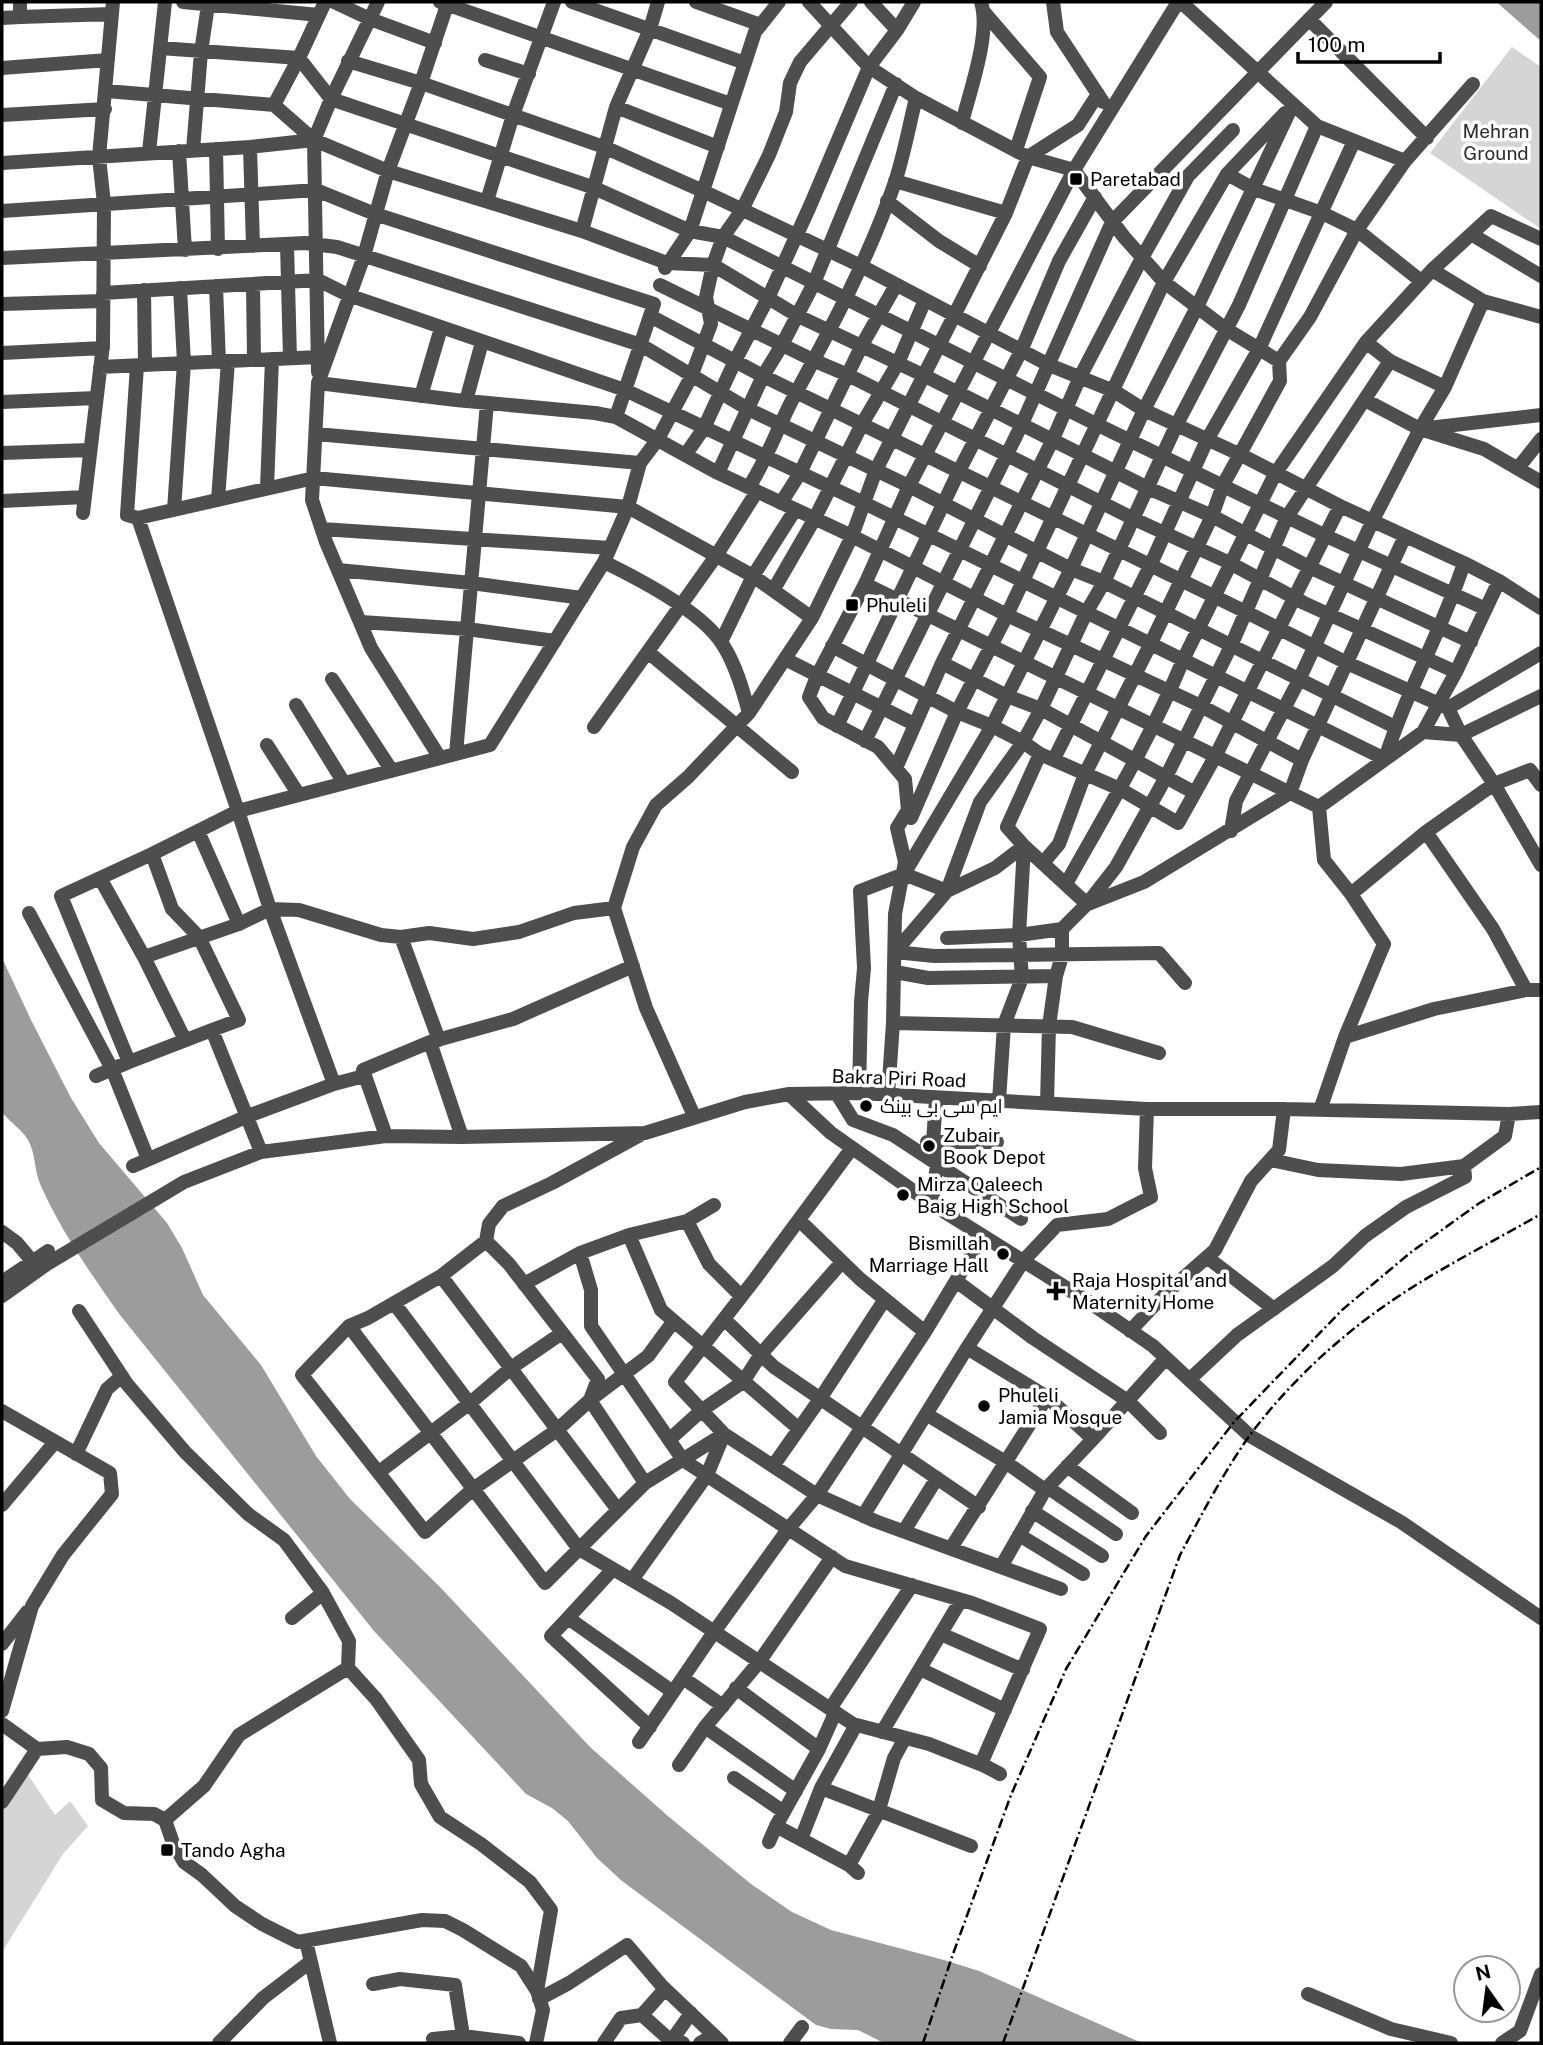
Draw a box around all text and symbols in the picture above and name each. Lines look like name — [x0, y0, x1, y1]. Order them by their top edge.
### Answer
scale bar — [1298, 21, 1440, 65]
text: 100 m — [1308, 32, 1365, 57]
park label: Mehran Ground — [1463, 120, 1529, 164]
place label: Paretabad — [1090, 168, 1181, 190]
marker: Paretabad — [1068, 171, 1084, 187]
place label: Phuleli — [866, 594, 927, 616]
marker: Phuleli — [844, 597, 860, 613]
street label: Bakra Piri Road — [831, 1065, 967, 1091]
place label: ایم سی بی بینک — [880, 1095, 1003, 1120]
marker: ایم سی بی بینک — [858, 1098, 874, 1114]
place label: Zubair Book Depot — [943, 1124, 1046, 1168]
marker: Zubair Book Depot — [921, 1138, 937, 1154]
place label: Mirza Qaleech Baig High School — [917, 1173, 1069, 1217]
marker: Mirza Qaleech Baig High School — [895, 1187, 911, 1203]
place label: Bismillah Marriage Hall — [869, 1232, 989, 1276]
marker: Bismillah Marriage Hall — [995, 1246, 1011, 1262]
place label: Raja Hospital and Maternity Home — [1072, 1269, 1227, 1313]
marker: Raja Hospital and Maternity Home — [1046, 1281, 1066, 1301]
place label: Phuleli Jamia Mosque — [998, 1384, 1122, 1428]
marker: Phuleli Jamia Mosque — [976, 1398, 992, 1414]
place label: Tando Agha — [181, 1839, 286, 1861]
marker: Tando Agha — [159, 1842, 175, 1858]
north arrow — [1452, 1954, 1522, 2024]
text: N — [1473, 1960, 1493, 1985]

